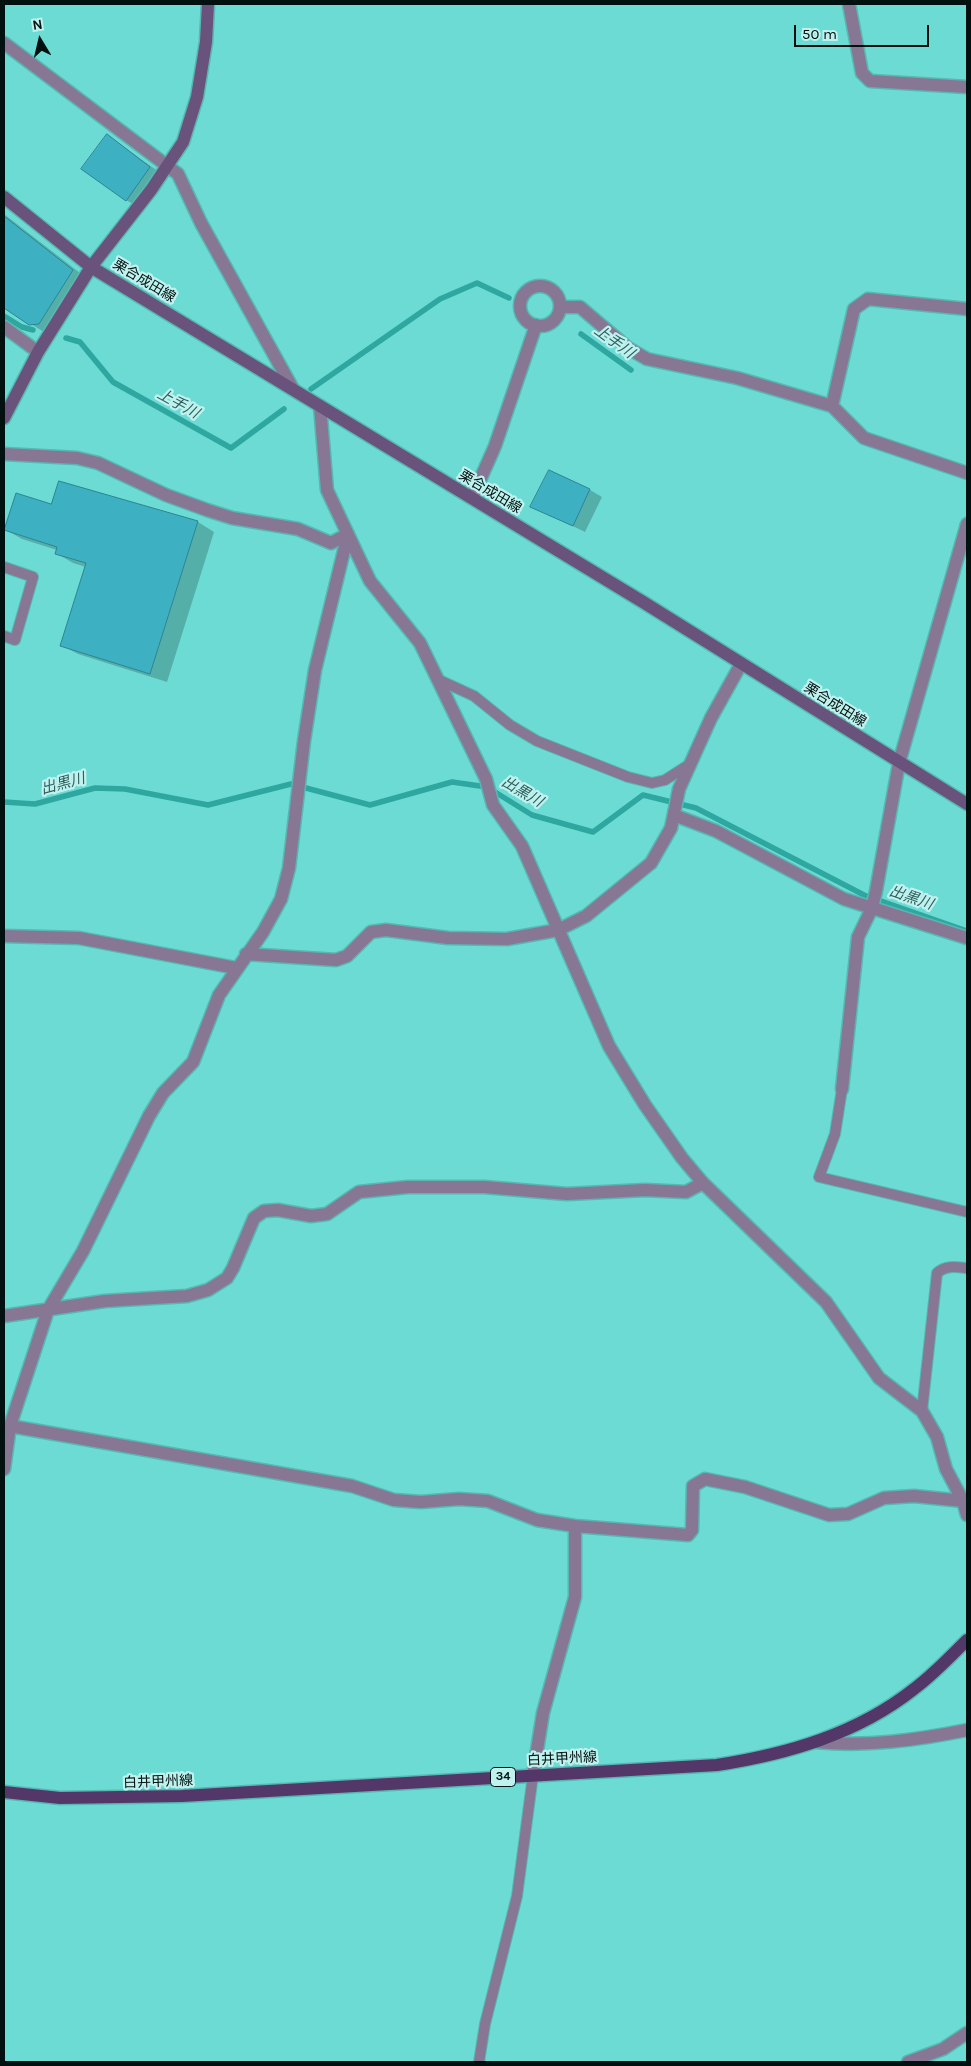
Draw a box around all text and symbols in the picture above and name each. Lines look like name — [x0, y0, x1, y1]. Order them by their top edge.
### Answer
north arrow — [15, 15, 65, 65]
scale bar — [796, 15, 931, 47]
text: N — [31, 16, 44, 34]
text: 50 m — [802, 25, 837, 43]
street label: 栗合成田線 — [110, 256, 178, 306]
water label: 上手川 — [591, 321, 637, 363]
water label: 上手川 — [154, 385, 202, 423]
street label: 栗合成田線 — [456, 467, 524, 517]
street label: 栗合成田線 — [801, 679, 869, 731]
water label: 出黒川 — [39, 769, 87, 799]
water label: 出黒川 — [498, 773, 546, 811]
water label: 出黒川 — [887, 882, 935, 914]
street label: 白井甲州線 — [527, 1749, 597, 1769]
road number: 34 — [490, 1768, 516, 1786]
street label: 白井甲州線 — [123, 1772, 193, 1792]

